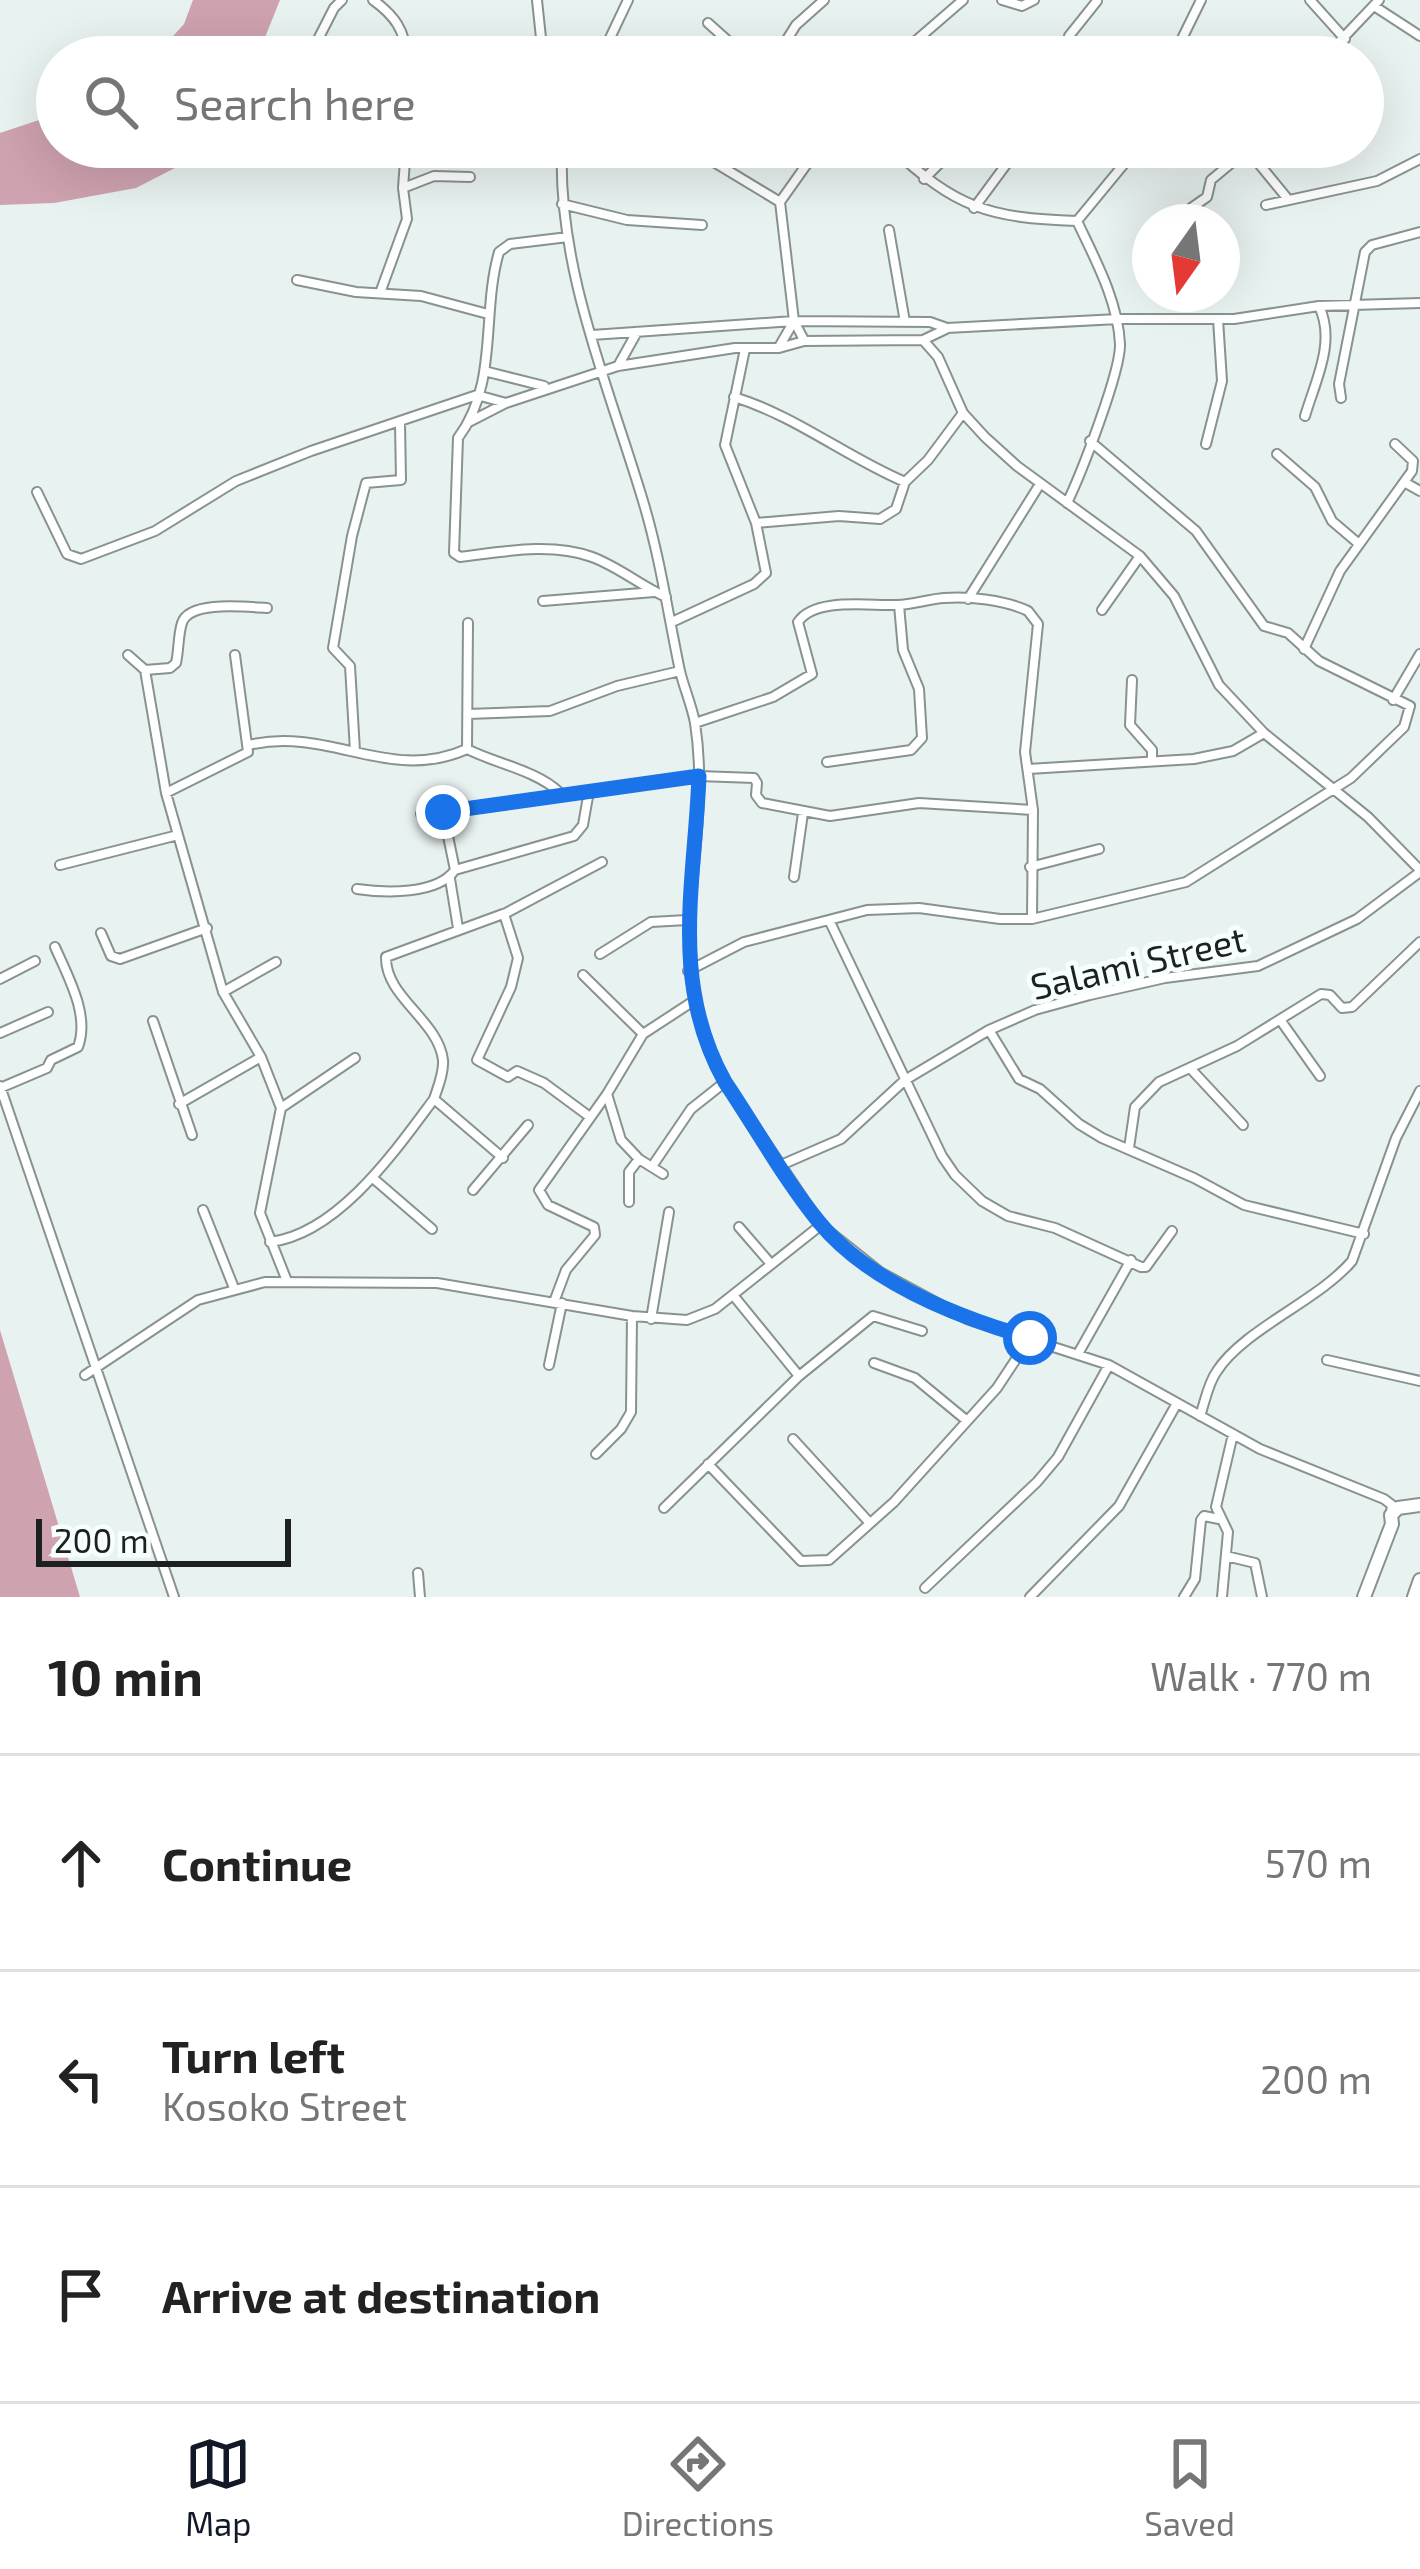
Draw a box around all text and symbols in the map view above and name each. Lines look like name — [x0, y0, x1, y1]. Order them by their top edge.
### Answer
search box — [36, 36, 1384, 168]
icon: search — [78, 69, 144, 135]
text: Search here — [174, 75, 416, 129]
north arrow — [1132, 204, 1240, 312]
route end — [416, 785, 470, 839]
street label: Salami Street — [1026, 916, 1249, 1007]
route start — [1003, 1311, 1057, 1365]
scale bar — [36, 1513, 291, 1566]
text: 200 m — [54, 1520, 149, 1560]
text: 10 min — [48, 1645, 203, 1706]
text: Walk · 770 m — [1150, 1652, 1372, 1699]
icon: ahead — [48, 1830, 114, 1896]
text: Continue — [162, 1836, 352, 1890]
text: 570 m — [1265, 1839, 1372, 1886]
text: Turn left — [162, 2028, 345, 2082]
icon: left — [48, 2046, 114, 2112]
text: 200 m — [1260, 2055, 1372, 2102]
text: Kosoko Street — [162, 2082, 407, 2129]
icon: arrive — [48, 2262, 114, 2328]
text: Arrive at destination — [162, 2268, 600, 2322]
tab: Map — [185, 2431, 251, 2543]
tab: Directions — [622, 2431, 774, 2543]
tab: Saved — [1144, 2431, 1235, 2543]

